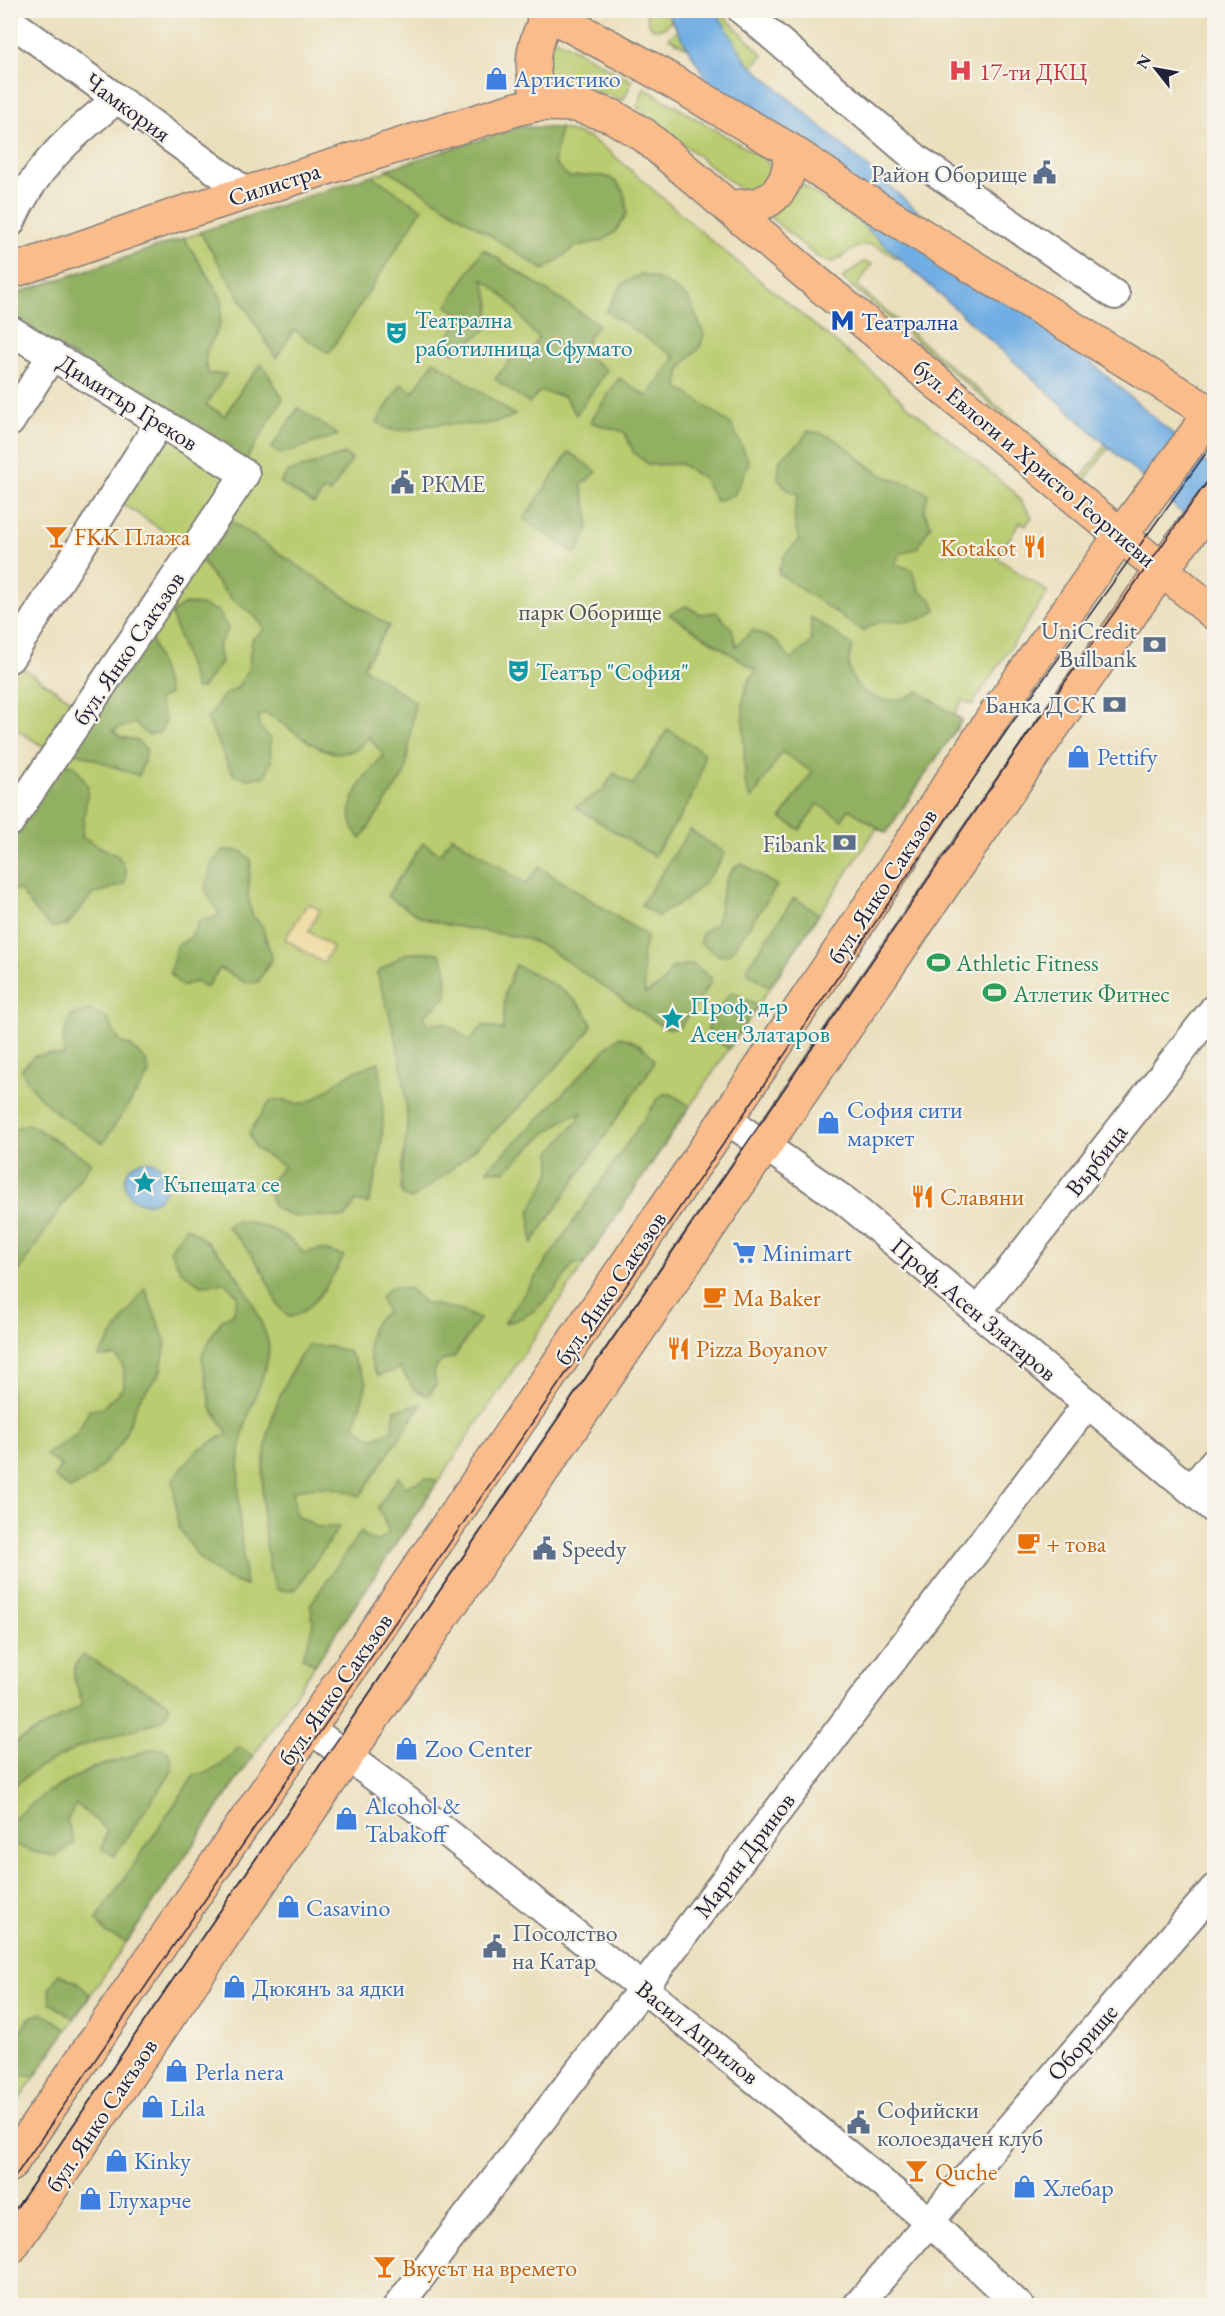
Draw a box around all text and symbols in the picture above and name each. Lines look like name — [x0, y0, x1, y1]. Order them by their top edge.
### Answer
north arrow — [1126, 39, 1186, 99]
text: N — [1131, 51, 1156, 72]
place label: 17-ти ДКЦ — [979, 56, 1088, 87]
hospital icon: 17-ти ДКЦ — [948, 58, 974, 84]
place label: Артистико — [513, 63, 621, 94]
street label: Чамкория — [79, 65, 178, 149]
shop icon: Артистико — [483, 65, 509, 91]
street label: Силистра — [224, 154, 324, 213]
place label: Район Оборище — [871, 158, 1027, 189]
public building icon: Район Оборище — [1032, 160, 1058, 186]
place label: Театрална работилница Сфумато — [415, 304, 633, 363]
place label: Театрална — [861, 306, 959, 337]
metro station icon: Театрална — [830, 308, 856, 334]
theatre icon: Театрална работилница Сфумато — [384, 320, 410, 346]
street label: Димитър Греков — [52, 346, 204, 458]
street label: бул. Евлоги и Христо Георгиеви — [907, 352, 1163, 574]
place label: РКМЕ — [421, 468, 485, 499]
public building icon: РКМЕ — [390, 470, 416, 496]
place label: FKK Плажа — [74, 521, 191, 552]
bar icon: FKK Плажа — [43, 523, 69, 549]
place label: Kotakot — [940, 532, 1016, 563]
restaurant icon: Kotakot — [1021, 534, 1047, 560]
street label: бул. Янко Сакъзов — [65, 565, 191, 731]
park label: парк Оборище — [518, 596, 662, 627]
place label: UniCredit Bulbank — [1041, 615, 1138, 674]
bank icon: UniCredit Bulbank — [1142, 631, 1168, 657]
place label: Театър "София" — [536, 656, 689, 687]
theatre icon: Театър "София" — [505, 658, 531, 684]
place label: Банка ДСК — [985, 689, 1096, 720]
bank icon: Банка ДСК — [1101, 691, 1127, 717]
place label: Pettify — [1097, 741, 1158, 772]
shop icon: Pettify — [1066, 743, 1092, 769]
street label: бул. Янко Сакъзов — [820, 802, 944, 970]
place label: Fibank — [762, 828, 827, 859]
bank icon: Fibank — [831, 830, 857, 856]
place label: Athletic Fitness — [955, 947, 1099, 978]
sports icon: Athletic Fitness — [925, 949, 951, 975]
place label: Атлетик Фитнес — [1012, 978, 1170, 1009]
sports icon: Атлетик Фитнес — [982, 980, 1008, 1006]
place label: Проф. д-р Асен Златаров — [689, 990, 830, 1049]
place icon: Проф. д-р Асен Златаров — [659, 1006, 685, 1032]
place label: София сити маркет — [847, 1094, 963, 1153]
shop icon: София сити маркет — [816, 1110, 842, 1136]
street label: Върбица — [1058, 1117, 1134, 1202]
place label: Къпещата се — [163, 1168, 280, 1199]
place icon: Къпещата се — [132, 1170, 158, 1196]
place label: Славяни — [940, 1181, 1024, 1212]
restaurant icon: Славяни — [909, 1183, 935, 1209]
street label: бул. Янко Сакъзов — [547, 1205, 673, 1371]
street label: Проф. Асен Златаров — [884, 1230, 1064, 1388]
place label: Minimart — [762, 1237, 852, 1268]
supermarket icon: Minimart — [731, 1239, 757, 1265]
place label: Ma Baker — [733, 1282, 821, 1313]
cafe icon: Ma Baker — [702, 1284, 728, 1310]
place label: Pizza Boyanov — [696, 1333, 828, 1364]
restaurant icon: Pizza Boyanov — [665, 1335, 691, 1361]
place label: + това — [1046, 1528, 1107, 1559]
cafe icon: + това — [1015, 1530, 1041, 1556]
place label: Speedy — [562, 1533, 627, 1564]
public building icon: Speedy — [531, 1535, 557, 1561]
street label: бул. Янко Сакъзов — [271, 1607, 399, 1771]
place label: Zoo Center — [425, 1733, 532, 1764]
shop icon: Zoo Center — [394, 1735, 420, 1761]
street label: Марин Дринов — [687, 1786, 801, 1924]
place label: Alcohol & Tabakoff — [364, 1790, 461, 1849]
shop icon: Alcohol & Tabakoff — [334, 1806, 360, 1832]
place label: Casavino — [306, 1892, 391, 1923]
shop icon: Casavino — [275, 1894, 301, 1920]
place label: Посолство на Катар — [512, 1917, 618, 1976]
public building icon: Посолство на Катар — [481, 1933, 507, 1959]
place label: Дюкянъ за ядки — [252, 1972, 405, 2003]
street label: Васил Априлов — [630, 1973, 766, 2091]
shop icon: Дюкянъ за ядки — [221, 1974, 247, 2000]
street label: Оборище — [1040, 1997, 1124, 2087]
street label: бул. Янко Сакъзов — [38, 2032, 164, 2198]
place label: Perla nera — [195, 2056, 285, 2087]
shop icon: Perla nera — [164, 2058, 190, 2084]
place label: Lila — [170, 2092, 206, 2123]
shop icon: Lila — [139, 2094, 165, 2120]
place label: Софийски колоездачен клуб — [877, 2094, 1043, 2153]
public building icon: Софийски колоездачен клуб — [846, 2110, 872, 2136]
place label: Kinky — [134, 2145, 191, 2176]
shop icon: Kinky — [103, 2147, 129, 2173]
place label: Quche — [935, 2156, 997, 2187]
bar icon: Quche — [904, 2158, 930, 2184]
place label: Хлебар — [1042, 2172, 1114, 2203]
shop icon: Хлебар — [1012, 2174, 1038, 2200]
place label: Глухарче — [108, 2184, 191, 2215]
shop icon: Глухарче — [77, 2186, 103, 2212]
place label: Вкусът на времето — [402, 2252, 577, 2283]
bar icon: Вкусът на времето — [371, 2254, 397, 2280]

